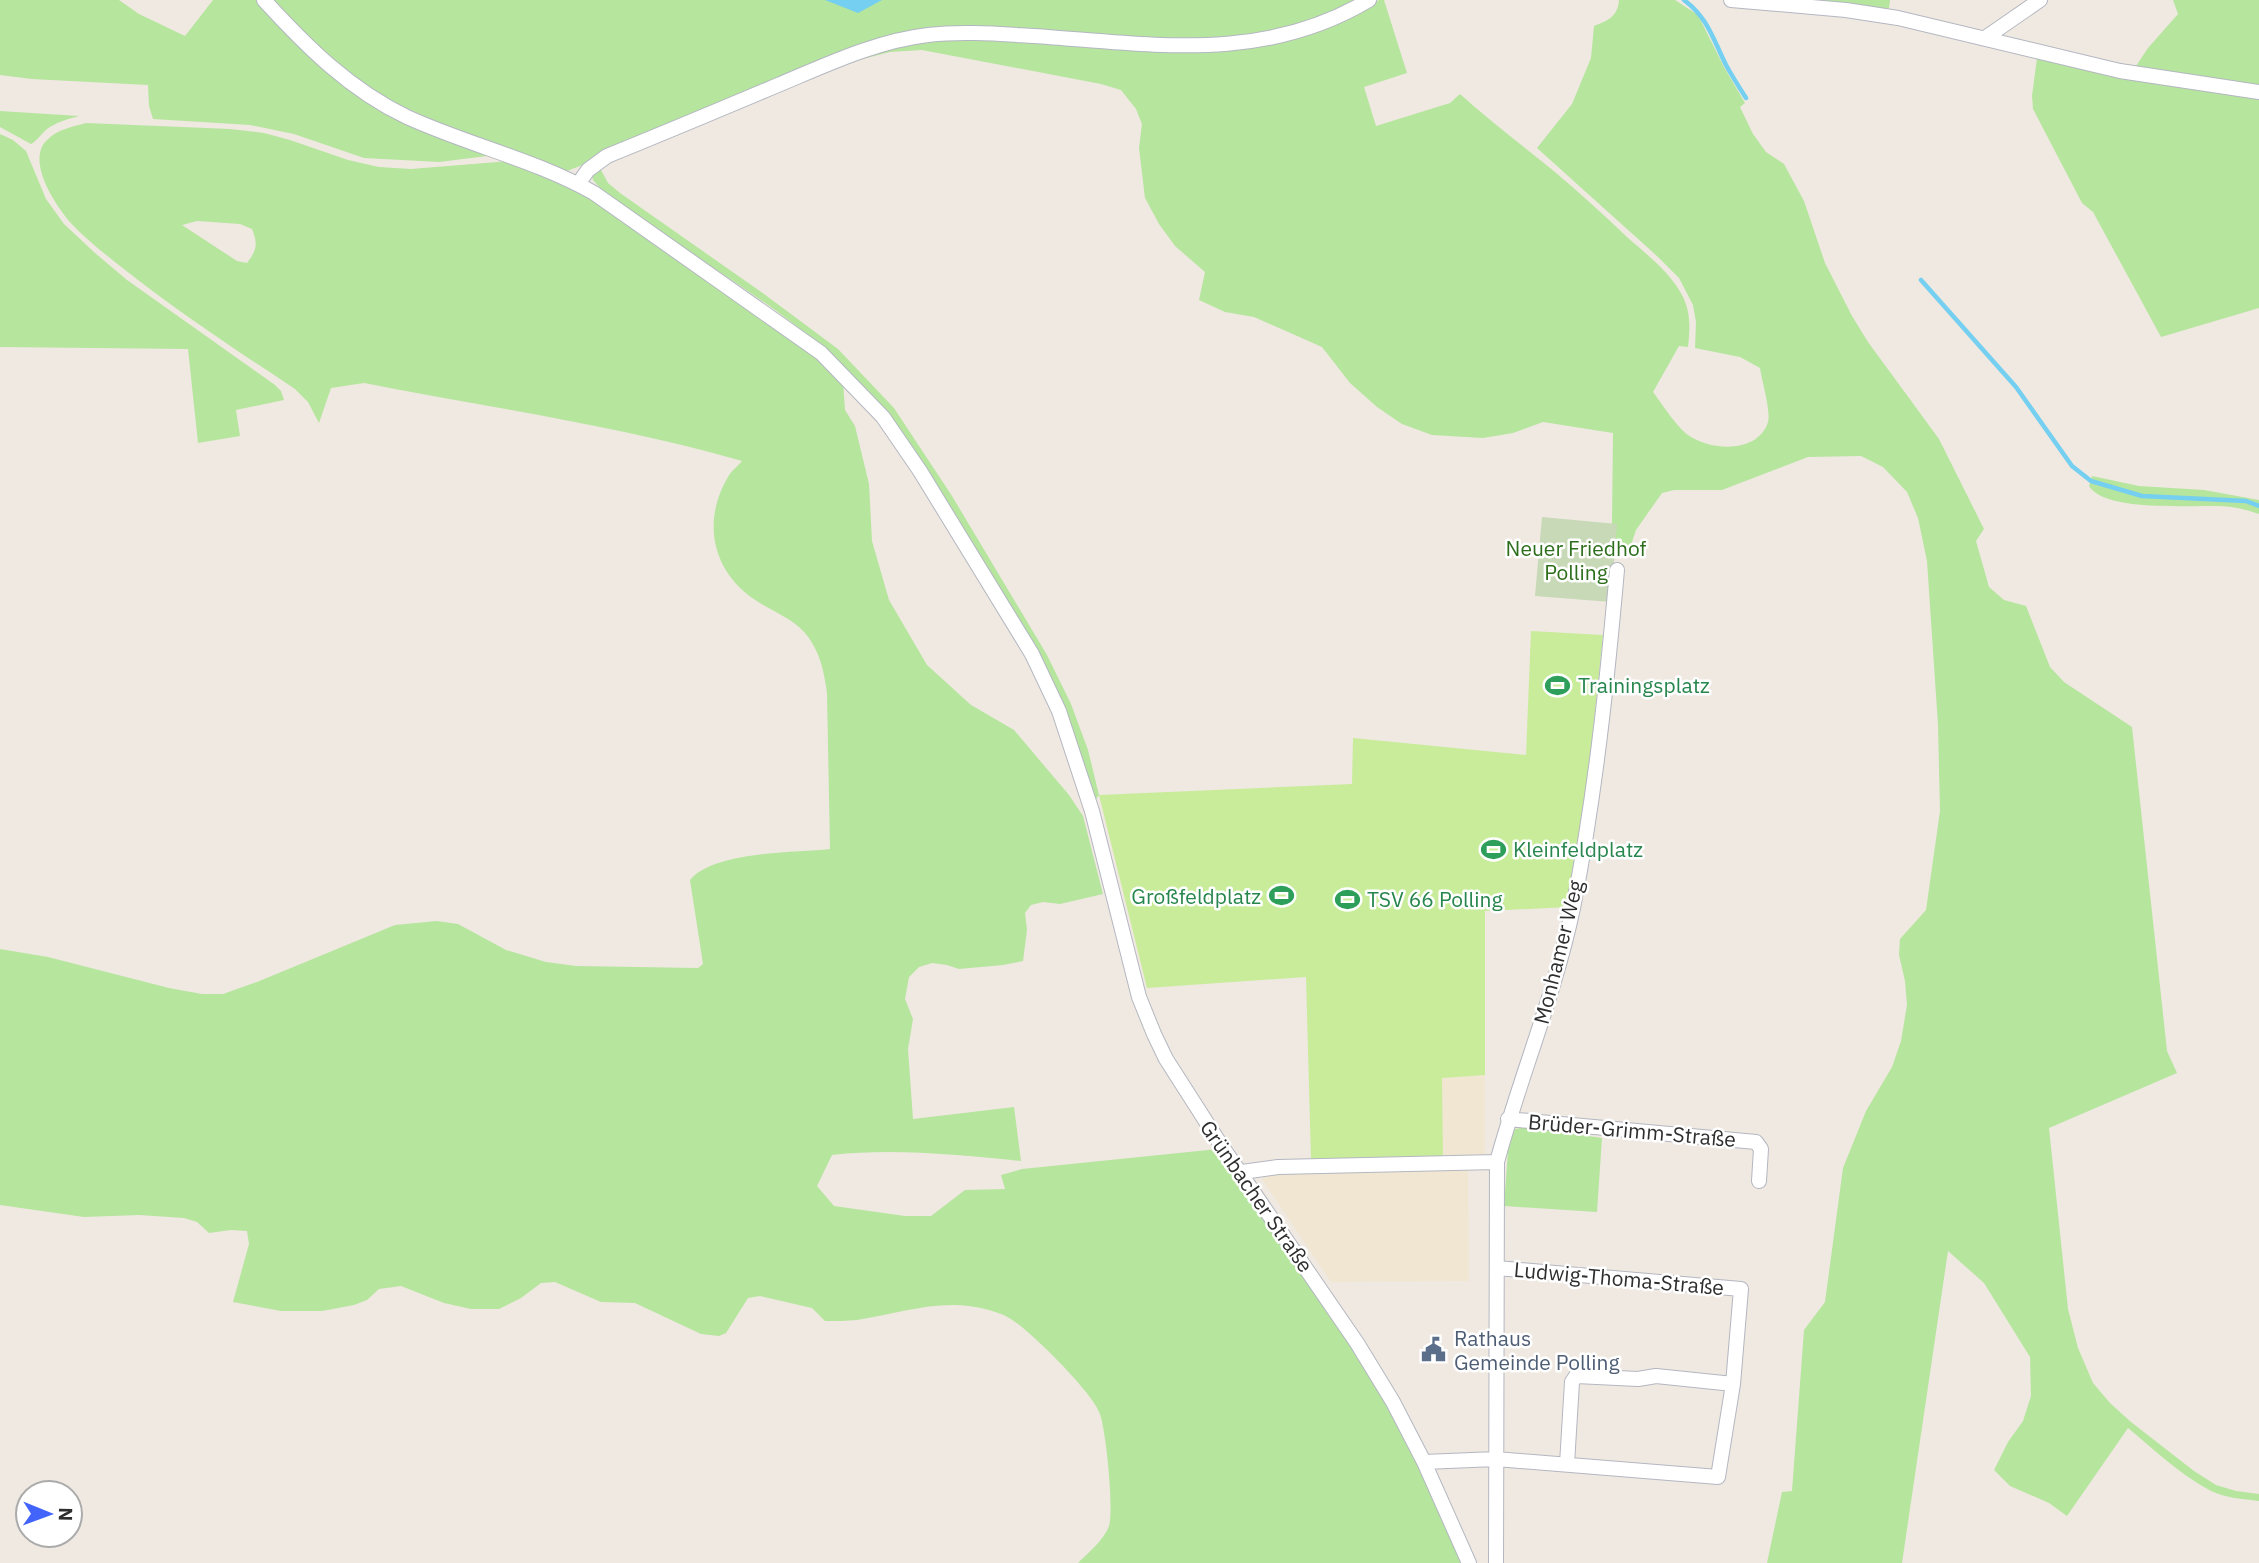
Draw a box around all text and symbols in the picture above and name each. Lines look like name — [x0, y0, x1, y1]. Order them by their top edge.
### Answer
park label: Neuer Friedhof Polling — [1506, 534, 1647, 586]
sports icon: Trainingsplatz — [1544, 671, 1572, 699]
place label: Trainingsplatz — [1578, 671, 1710, 699]
sports icon: Kleinfeldplatz — [1479, 835, 1507, 863]
place label: Kleinfeldplatz — [1513, 835, 1643, 863]
street label: Monhamer Weg — [1527, 877, 1589, 1027]
place label: Großfeldplatz — [1131, 882, 1261, 910]
sports icon: Großfeldplatz — [1267, 882, 1295, 910]
sports icon: TSV 66 Polling — [1333, 885, 1361, 913]
place label: TSV 66 Polling — [1367, 885, 1503, 913]
street label: Brüder-Grimm-Straße — [1527, 1107, 1737, 1153]
street label: Grünbacher Straße — [1194, 1114, 1320, 1278]
street label: Ludwig-Thoma-Straße — [1513, 1255, 1725, 1301]
place label: Rathaus Gemeinde Polling — [1454, 1324, 1619, 1376]
public building icon: Rathaus Gemeinde Polling — [1420, 1336, 1448, 1364]
north arrow — [14, 1479, 84, 1549]
text: N — [54, 1507, 78, 1521]

